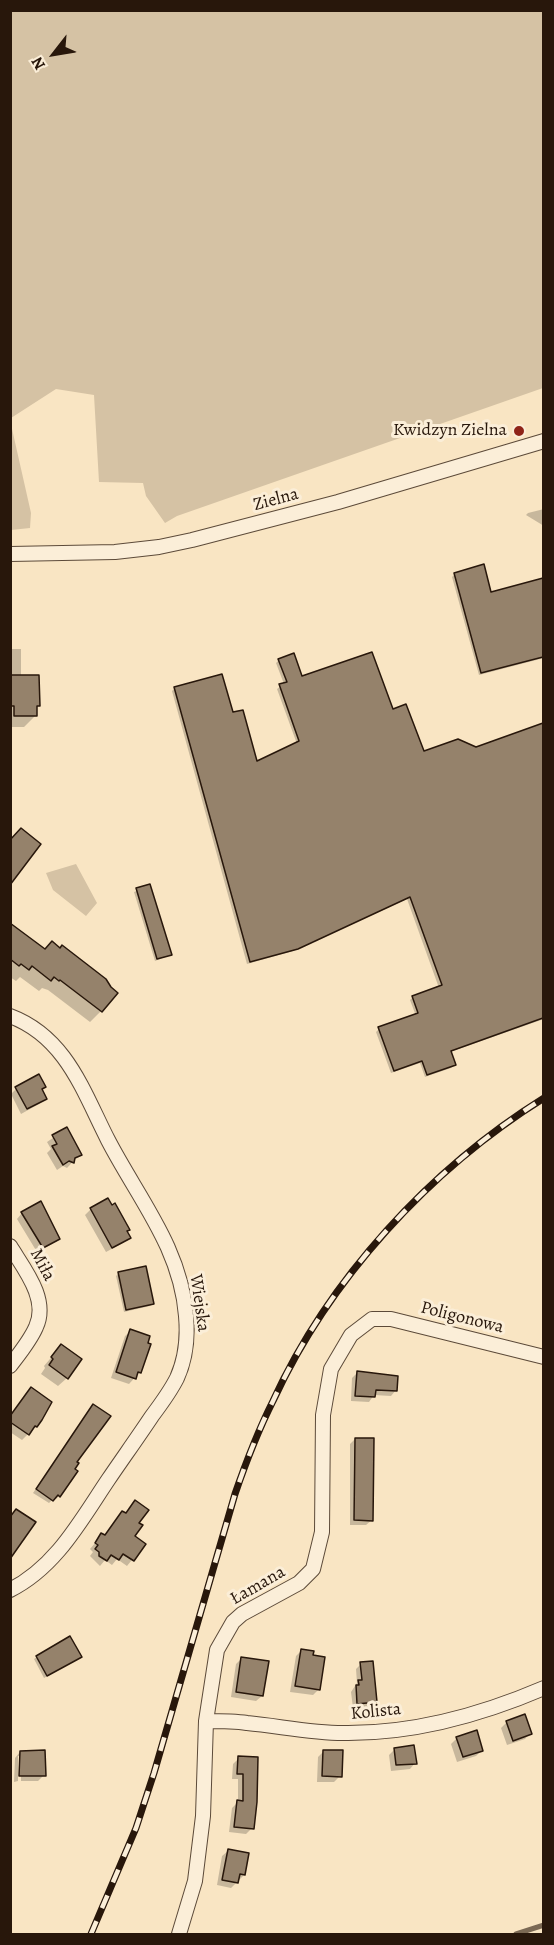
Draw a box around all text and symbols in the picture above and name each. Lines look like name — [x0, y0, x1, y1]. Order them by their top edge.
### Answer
north arrow — [24, 24, 84, 84]
text: N — [26, 53, 51, 74]
place label: Kwidzyn Zielna — [393, 420, 507, 442]
marker: Kwidzyn Zielna — [512, 424, 526, 438]
street label: Zielna — [251, 484, 301, 516]
street label: Miła — [25, 1245, 59, 1285]
street label: Wiejska — [184, 1273, 214, 1333]
street label: Poligonowa — [418, 1297, 506, 1339]
street label: Łamana — [227, 1562, 289, 1610]
street label: Kolista — [350, 1699, 402, 1725]

